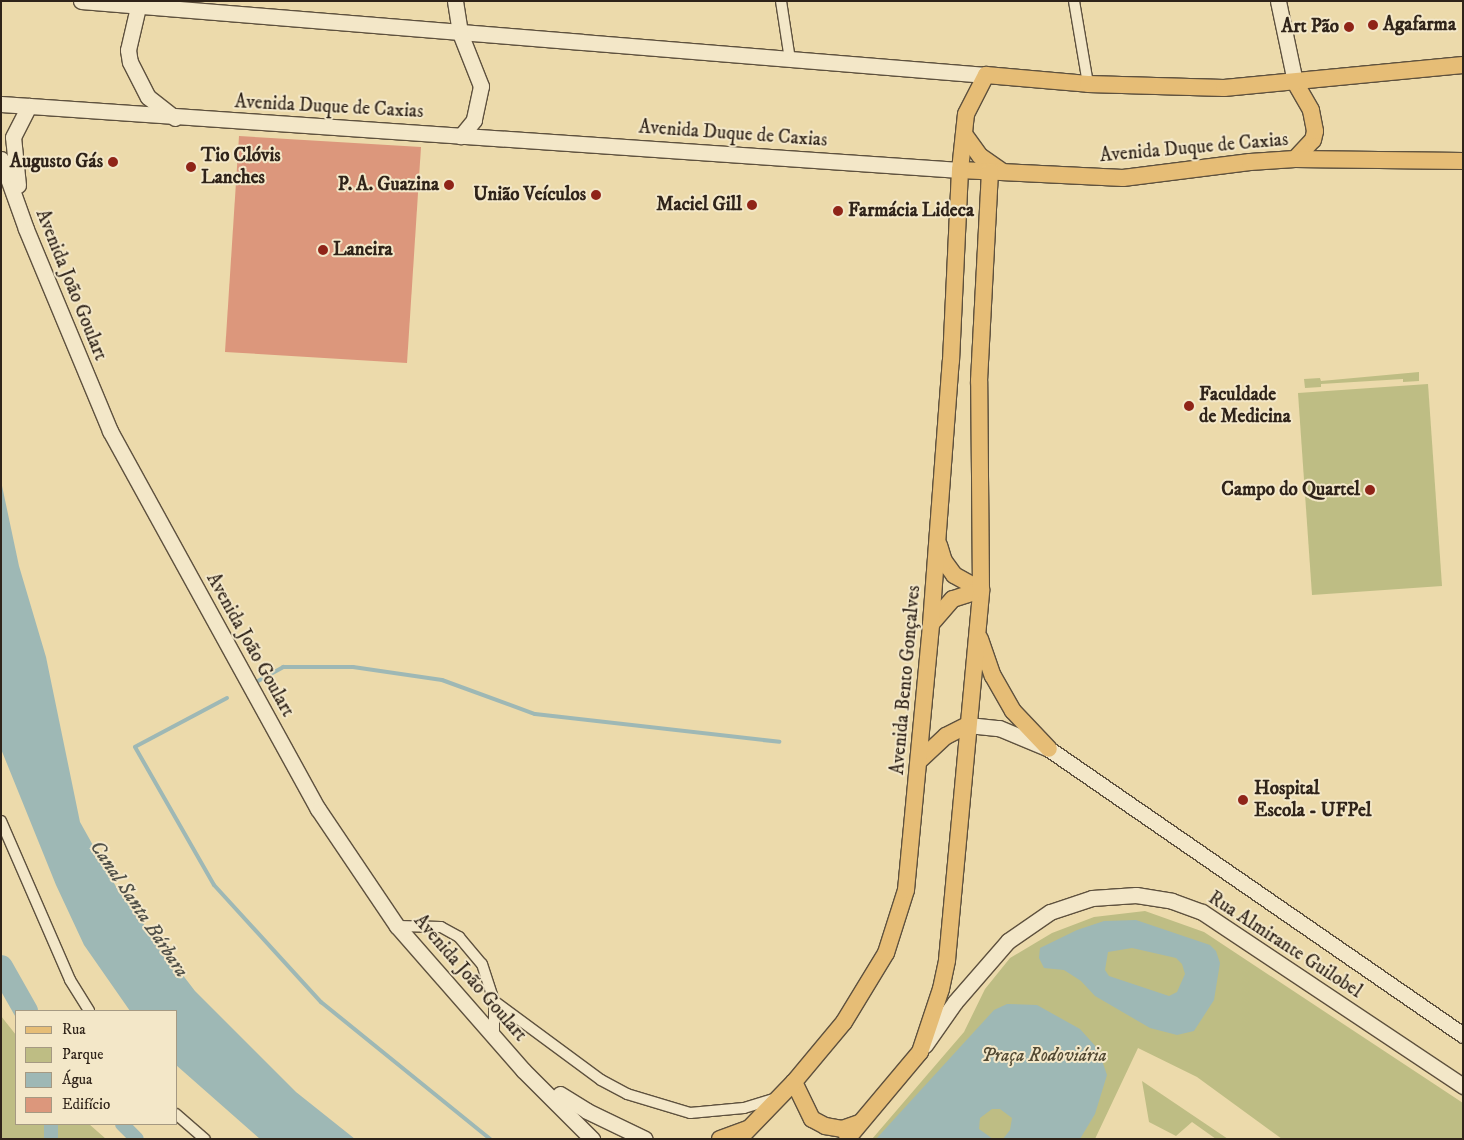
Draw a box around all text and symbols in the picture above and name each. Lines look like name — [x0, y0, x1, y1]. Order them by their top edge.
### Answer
place label: Agafarma — [1383, 14, 1456, 36]
place label: Art Pão — [1281, 16, 1339, 38]
marker: Agafarma — [1367, 19, 1379, 31]
marker: Art Pão — [1343, 21, 1355, 33]
street label: Avenida Duque de Caxias — [234, 91, 424, 123]
street label: Avenida Duque de Caxias — [638, 116, 828, 152]
street label: Avenida Duque de Caxias — [1099, 128, 1289, 168]
place label: Tio Clóvis Lanches — [201, 145, 281, 189]
place label: Augusto Gás — [10, 151, 103, 173]
marker: Augusto Gás — [107, 156, 119, 168]
marker: Tio Clóvis Lanches — [185, 161, 197, 173]
place label: P. A. Guazina — [338, 174, 439, 196]
marker: P. A. Guazina — [443, 179, 455, 191]
place label: União Veículos — [473, 184, 586, 206]
marker: União Veículos — [590, 189, 602, 201]
place label: Maciel Gill — [656, 194, 742, 216]
marker: Maciel Gill — [746, 199, 758, 211]
place label: Farmácia Lideca — [848, 200, 974, 222]
marker: Farmácia Lideca — [832, 205, 844, 217]
street label: Avenida João Goulart — [30, 206, 112, 364]
place label: Laneira — [333, 239, 393, 261]
marker: Laneira — [317, 244, 329, 256]
place label: Faculdade de Medicina — [1199, 384, 1291, 428]
marker: Faculdade de Medicina — [1183, 400, 1195, 412]
place label: Campo do Quartel — [1221, 479, 1360, 501]
marker: Campo do Quartel — [1364, 484, 1376, 496]
street label: Avenida João Goulart — [201, 569, 299, 721]
street label: Avenida Bento Gonçalves — [886, 584, 926, 776]
place label: Hospital Escola - UFPel — [1254, 778, 1371, 822]
marker: Hospital Escola - UFPel — [1236, 793, 1250, 807]
water label: Canal Santa Bárbara — [84, 836, 194, 982]
street label: Rua Almirante Guilobel — [1204, 887, 1366, 1003]
street label: Avenida João Goulart — [409, 910, 531, 1046]
legend — [15, 1010, 178, 1125]
text: Rua — [62, 1020, 86, 1039]
text: Parque — [62, 1045, 103, 1064]
park label: Praça Rodoviária — [981, 1045, 1107, 1067]
text: Água — [62, 1070, 92, 1089]
text: Edifício — [62, 1095, 110, 1114]

